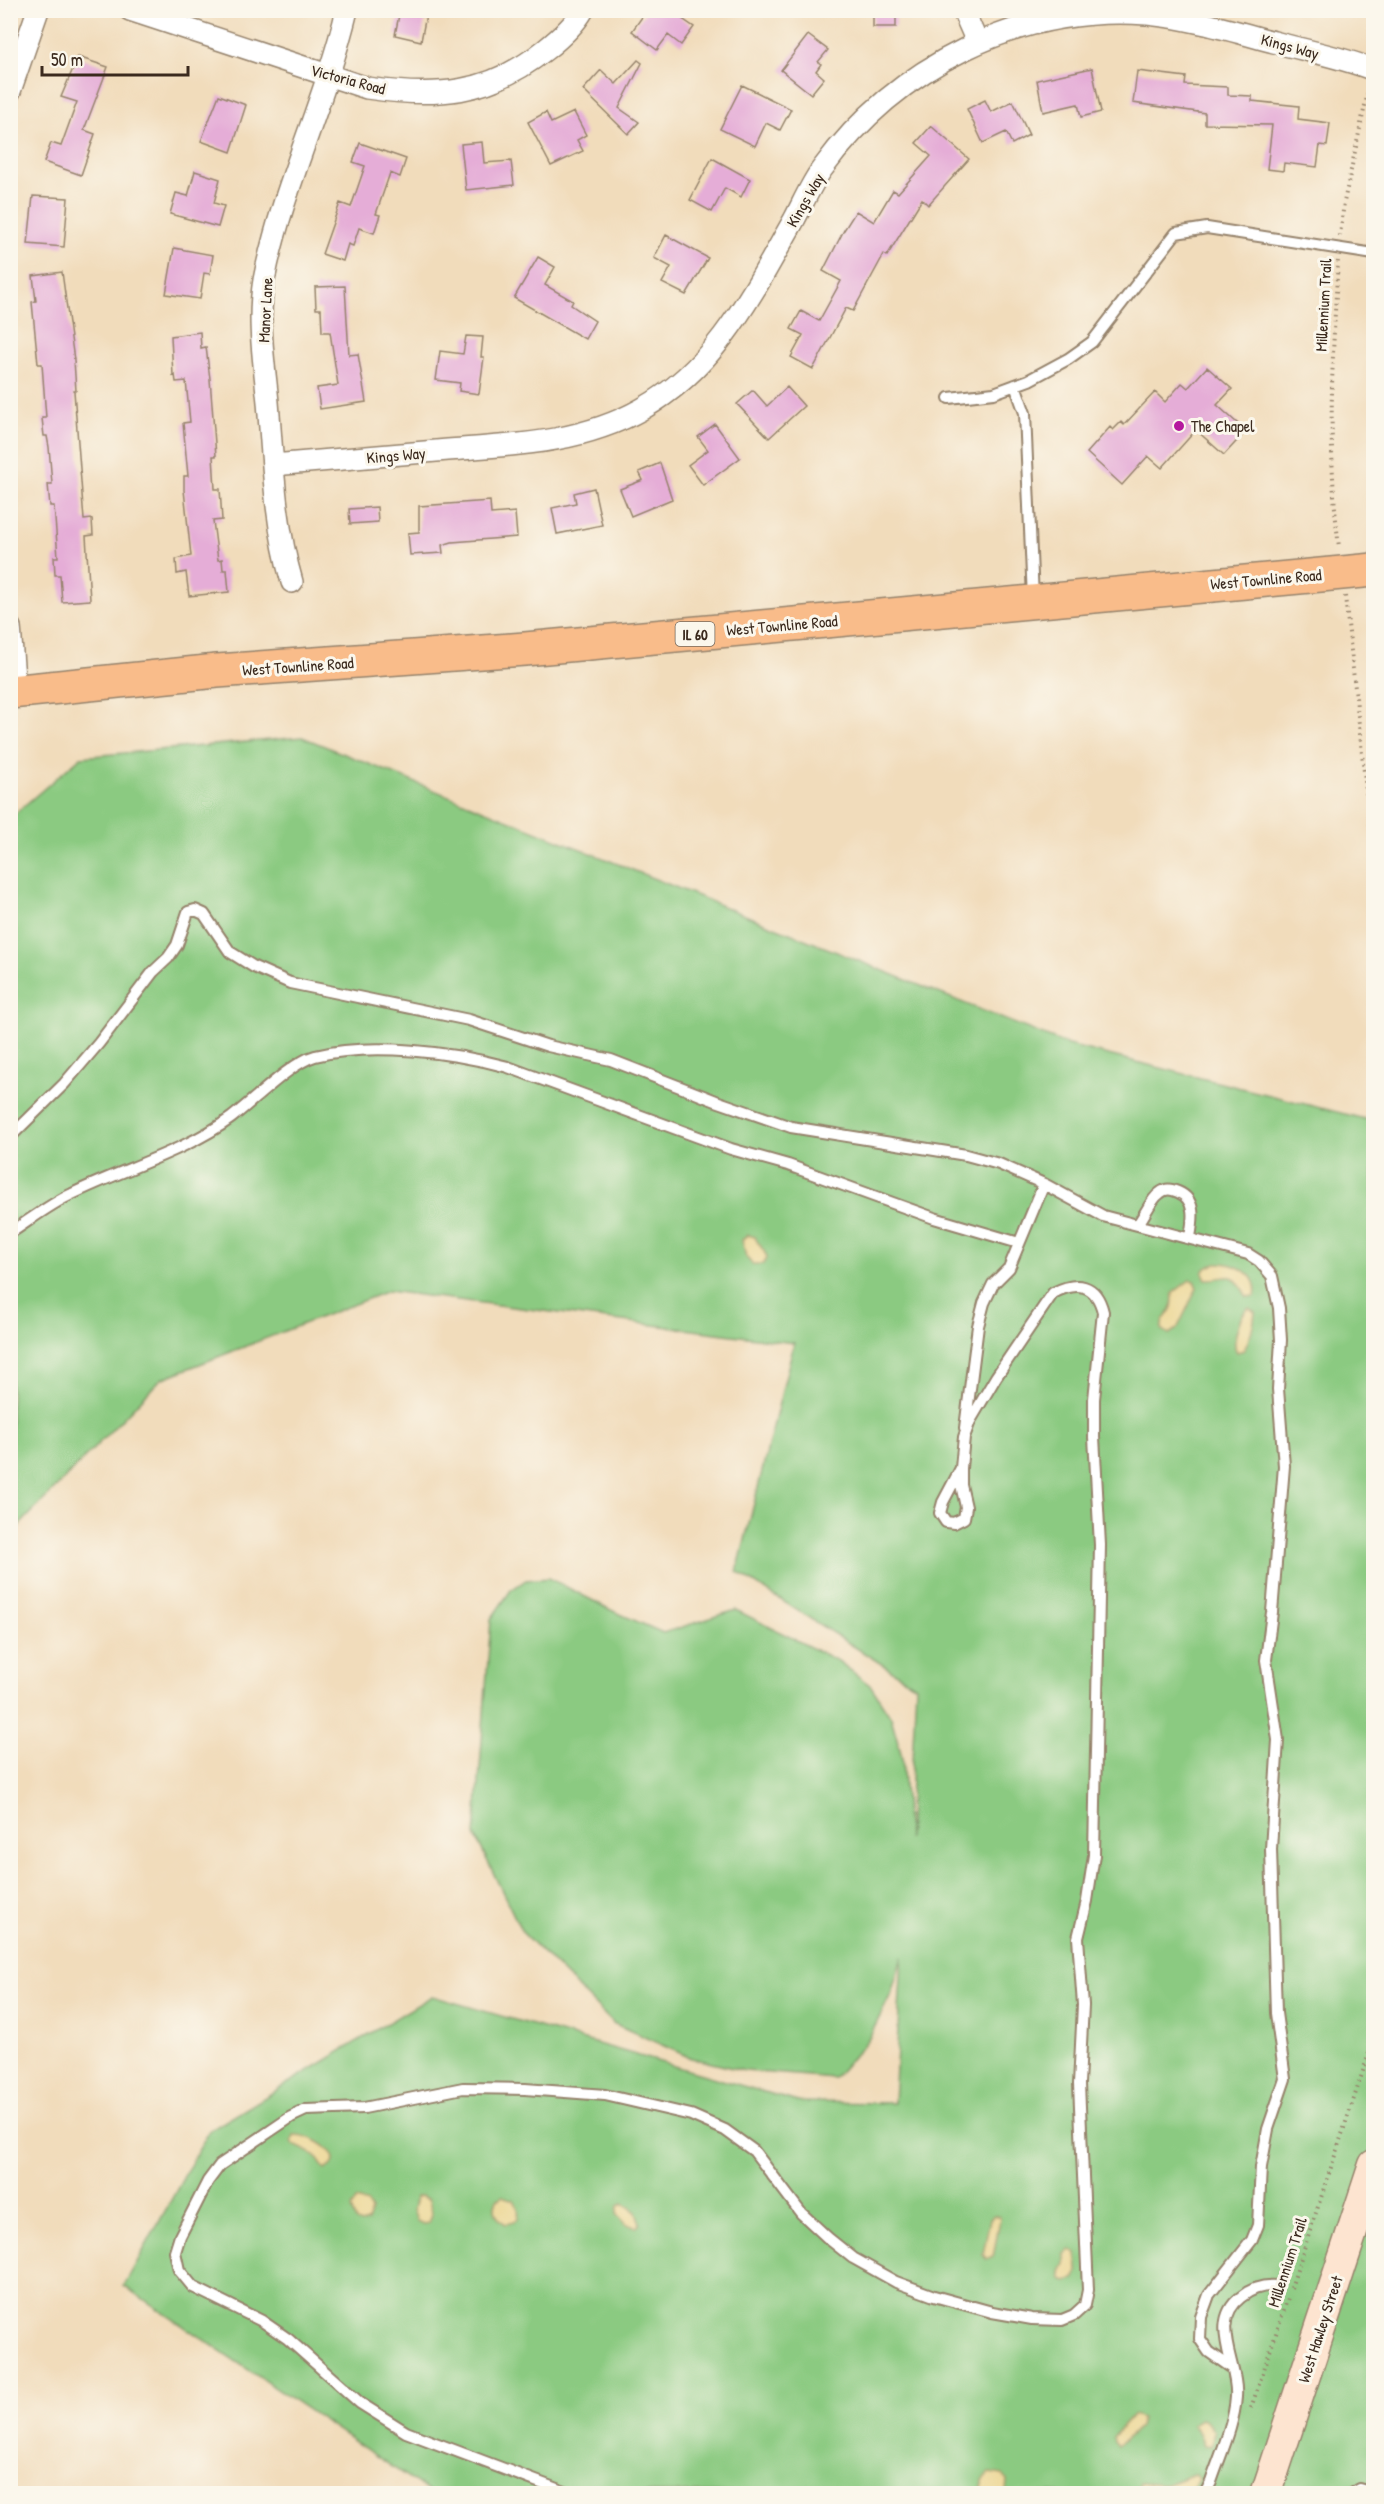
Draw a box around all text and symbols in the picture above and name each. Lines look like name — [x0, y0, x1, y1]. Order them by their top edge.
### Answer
street label: Kings Way — [1259, 28, 1322, 64]
scale bar — [42, 39, 188, 77]
text: 50 m — [51, 47, 83, 72]
street label: Victoria Road — [308, 58, 388, 100]
street label: Kings Way — [781, 169, 829, 231]
street label: Millennium Trail — [1310, 257, 1336, 352]
street label: Manor Lane — [252, 276, 278, 343]
place label: The Chapel — [1191, 415, 1255, 437]
marker: The Chapel — [1172, 419, 1186, 433]
street label: Kings Way — [366, 441, 427, 469]
street label: West Townline Road — [1210, 563, 1322, 595]
street label: West Townline Road — [726, 609, 838, 641]
road number: IL 60 — [676, 622, 714, 646]
street label: West Townline Road — [242, 651, 354, 681]
street label: Millennium Trail — [1262, 2214, 1312, 2310]
street label: West Hawley Street — [1292, 2272, 1348, 2385]

